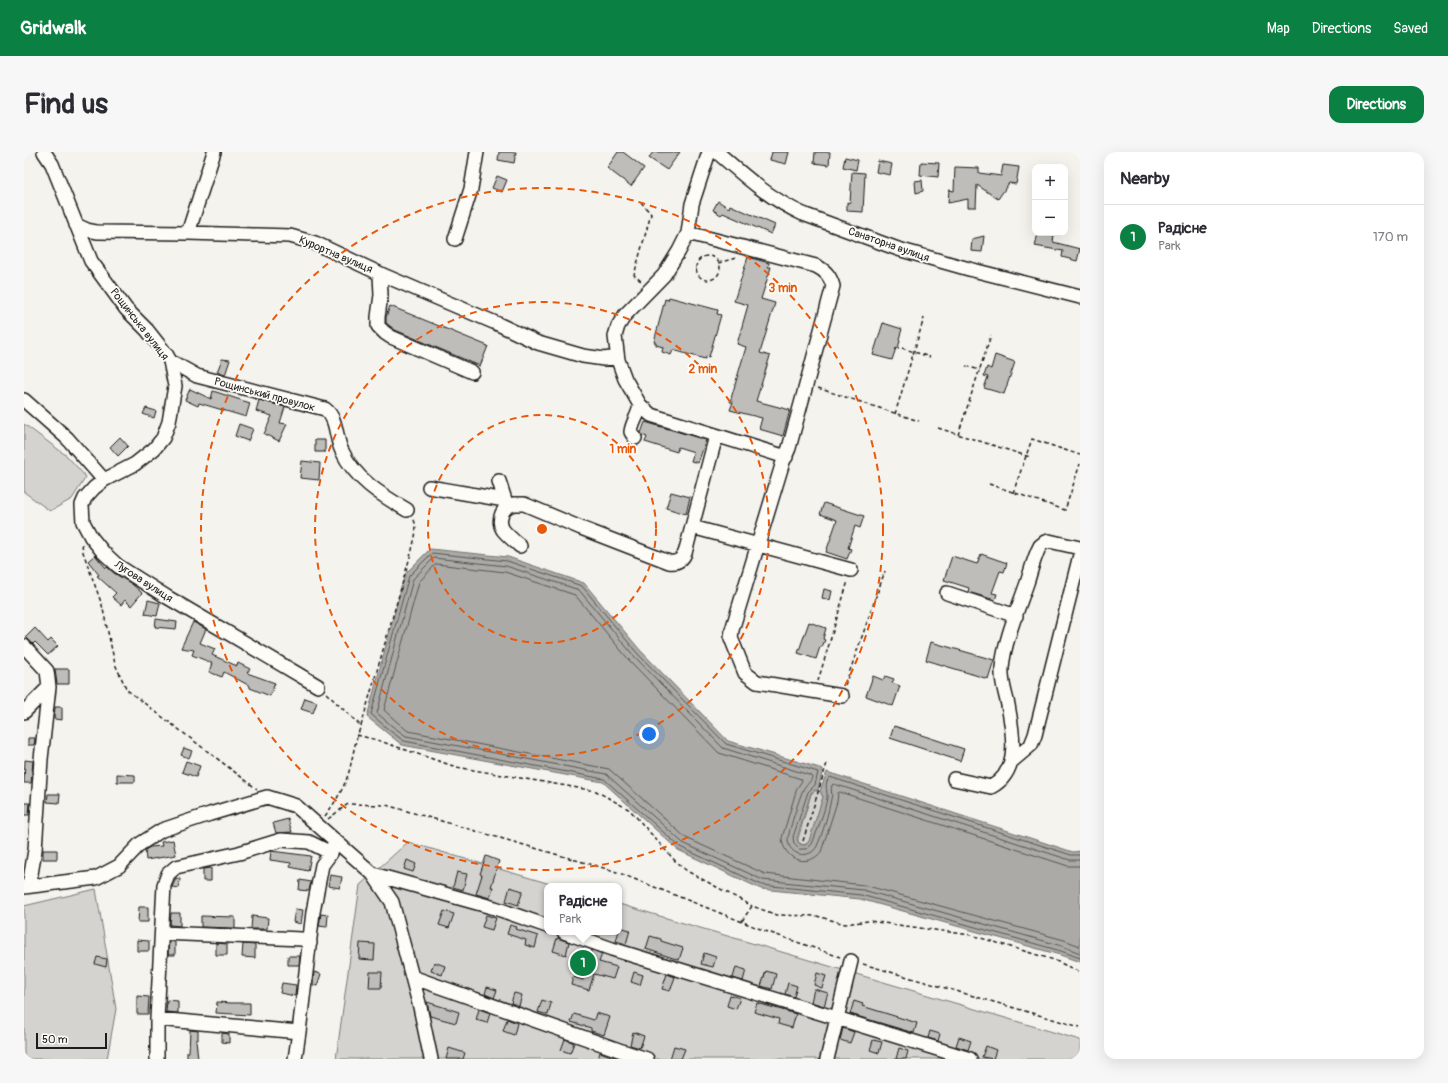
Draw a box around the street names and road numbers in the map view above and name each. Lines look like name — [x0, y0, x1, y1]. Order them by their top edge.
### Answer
street label: Санаторна вулиця — [847, 224, 931, 264]
street label: Курортна вулиця — [297, 233, 375, 276]
street label: Рощинська вулиця — [108, 286, 172, 363]
street label: Рощинський провулок — [213, 375, 317, 414]
street label: Лугова вулиця — [111, 557, 175, 605]

